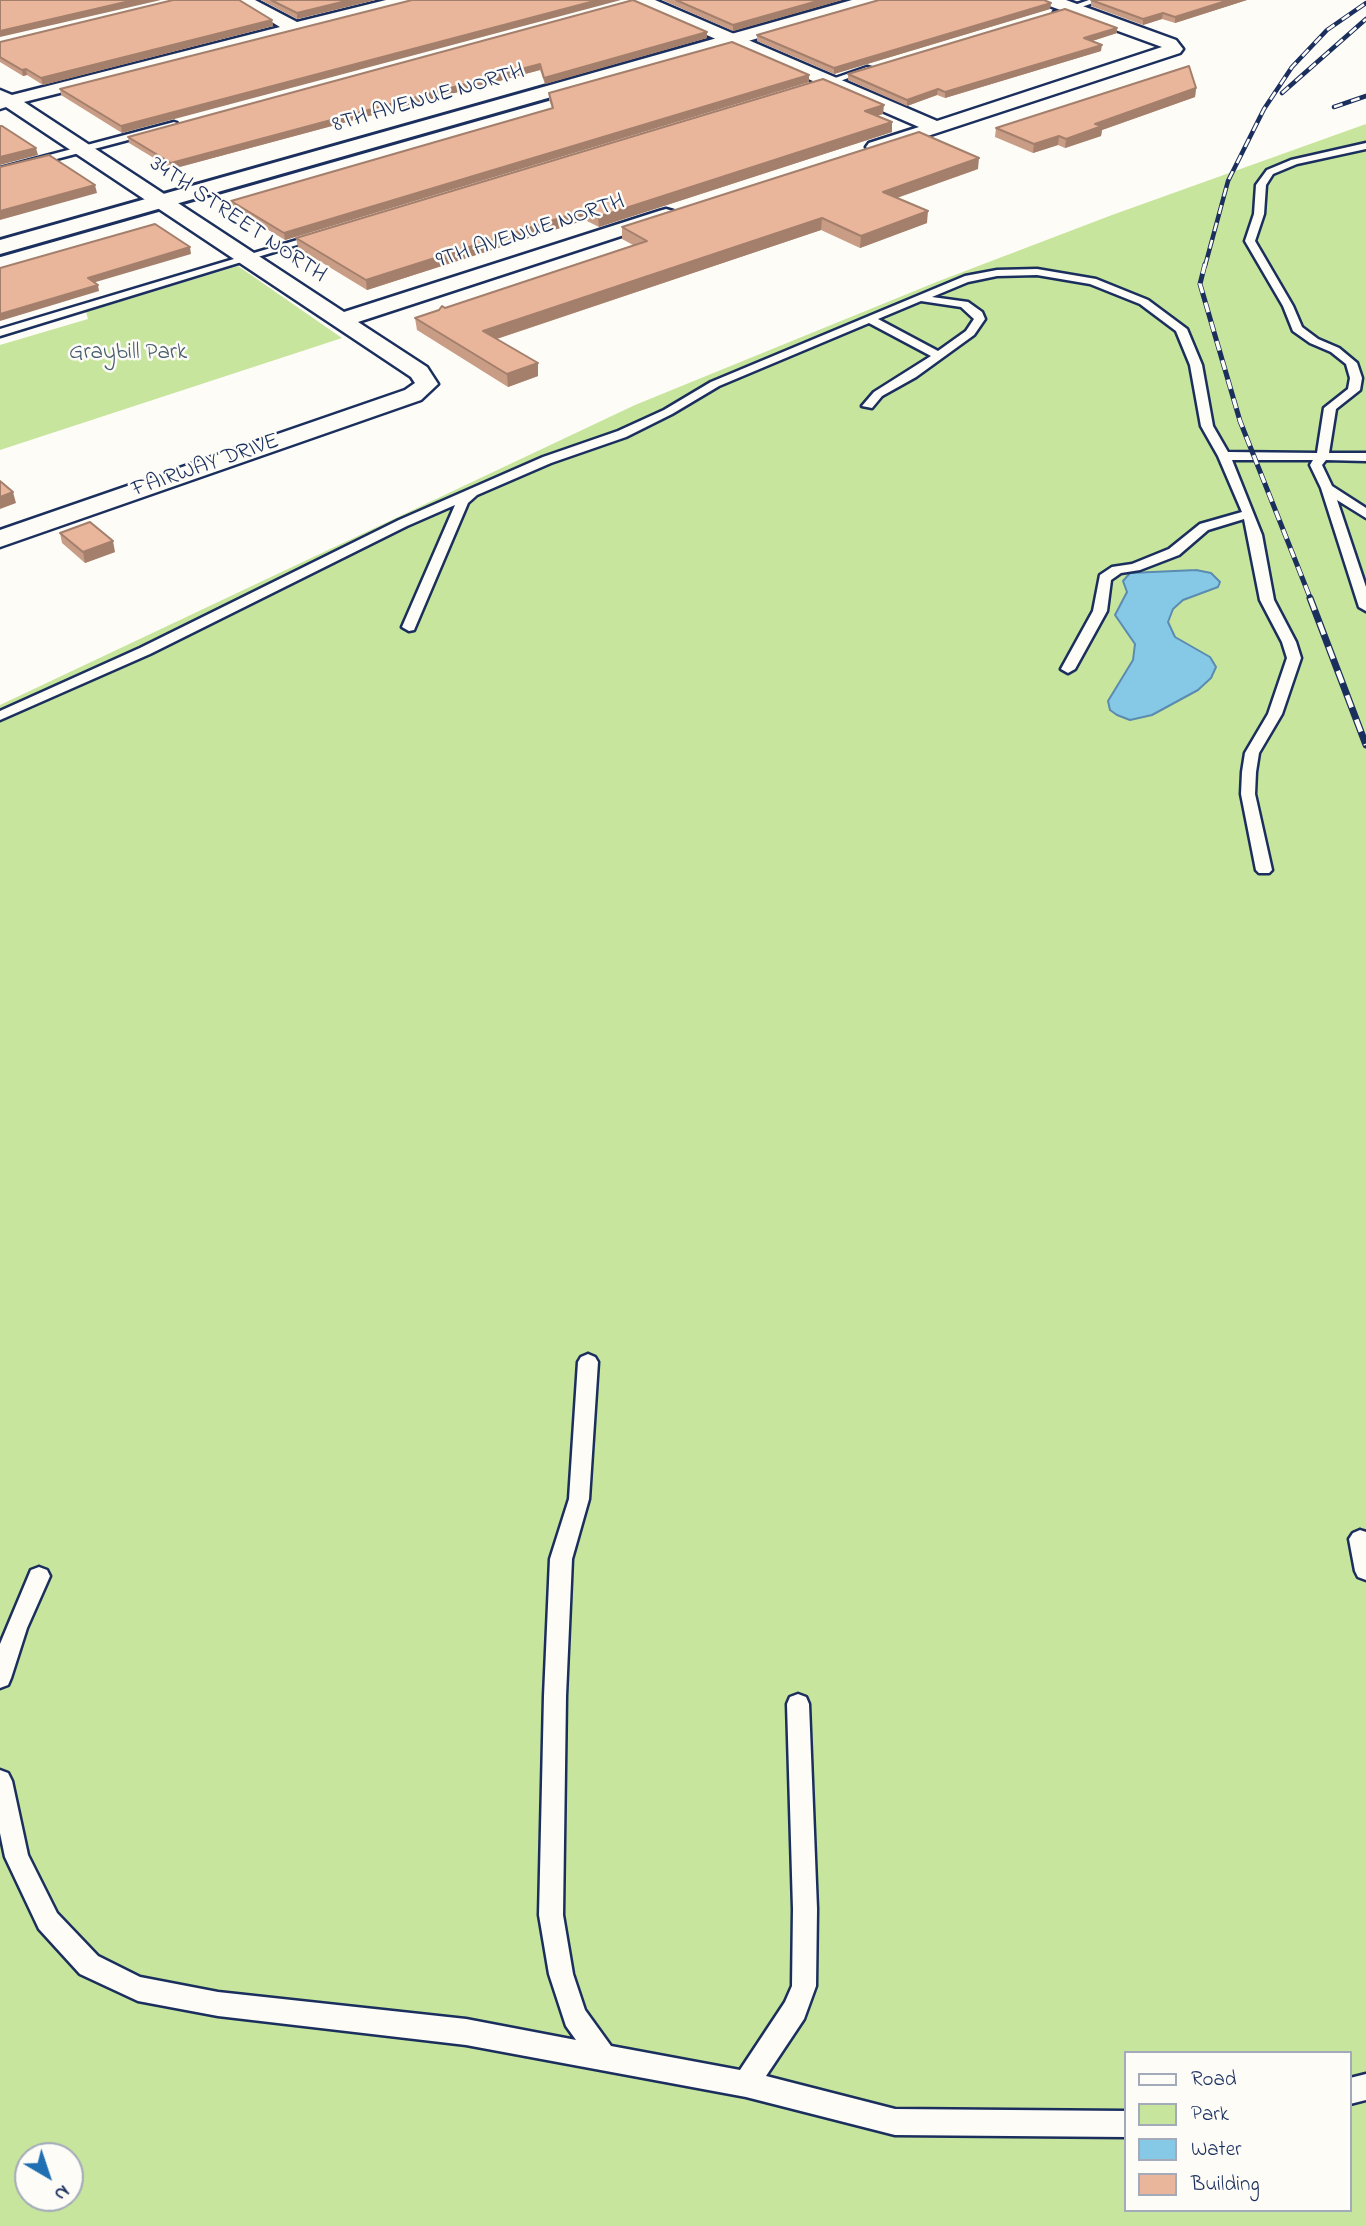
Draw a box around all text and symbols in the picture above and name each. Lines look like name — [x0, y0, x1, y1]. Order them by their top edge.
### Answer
street label: 8TH AVENUE NORTH — [330, 59, 528, 141]
street label: 34TH STREET NORTH — [143, 152, 331, 290]
street label: 9TH AVENUE NORTH — [433, 190, 629, 276]
park label: Graybill Park — [69, 340, 187, 368]
street label: FAIRWAY DRIVE — [129, 429, 283, 505]
legend — [1124, 2051, 1352, 2212]
text: Road — [1191, 2065, 1237, 2095]
text: Park — [1191, 2100, 1229, 2130]
text: Water — [1191, 2135, 1242, 2165]
north arrow — [14, 2142, 84, 2212]
text: Building — [1191, 2170, 1260, 2200]
text: N — [48, 2178, 75, 2207]

